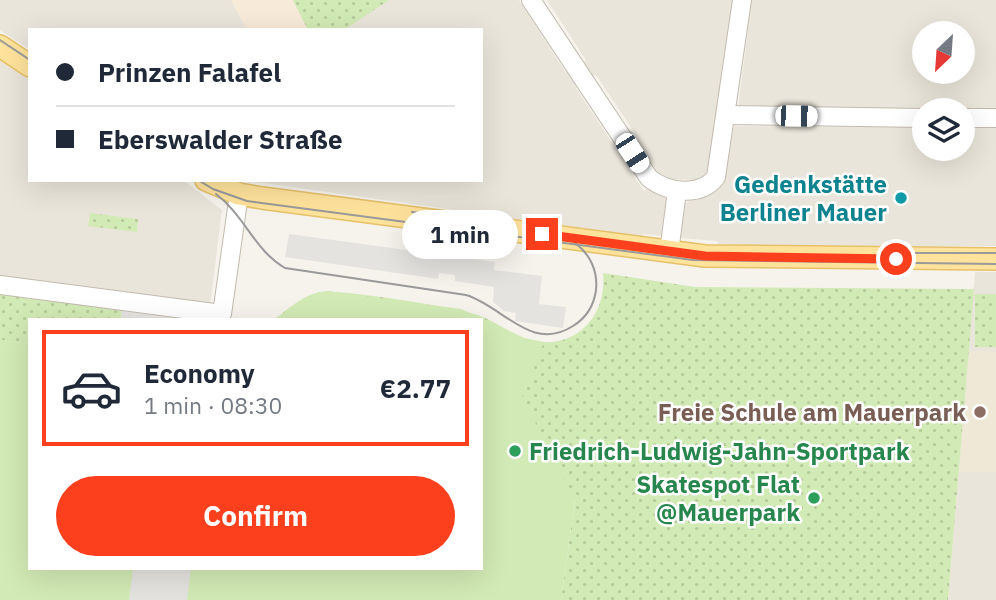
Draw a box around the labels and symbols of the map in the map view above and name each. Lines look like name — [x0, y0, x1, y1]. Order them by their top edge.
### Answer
north arrow — [912, 21, 975, 84]
car — [775, 105, 818, 127]
car — [612, 130, 653, 176]
place label: Gedenkstätte Berliner Mauer — [720, 168, 887, 228]
marker: Gedenkstätte Berliner Mauer — [893, 190, 909, 206]
callout: 1 min — [402, 210, 518, 258]
route end — [526, 218, 558, 250]
route start — [880, 243, 912, 275]
place label: Freie Schule am Mauerpark — [658, 396, 966, 428]
marker: Freie Schule am Mauerpark — [972, 404, 988, 420]
place label: Friedrich-Ludwig-Jahn-Sportpark — [529, 435, 910, 467]
marker: Friedrich-Ludwig-Jahn-Sportpark — [507, 443, 523, 459]
place label: Skatespot Flat @Mauerpark — [636, 468, 800, 528]
marker: Skatespot Flat @Mauerpark — [806, 490, 822, 506]

